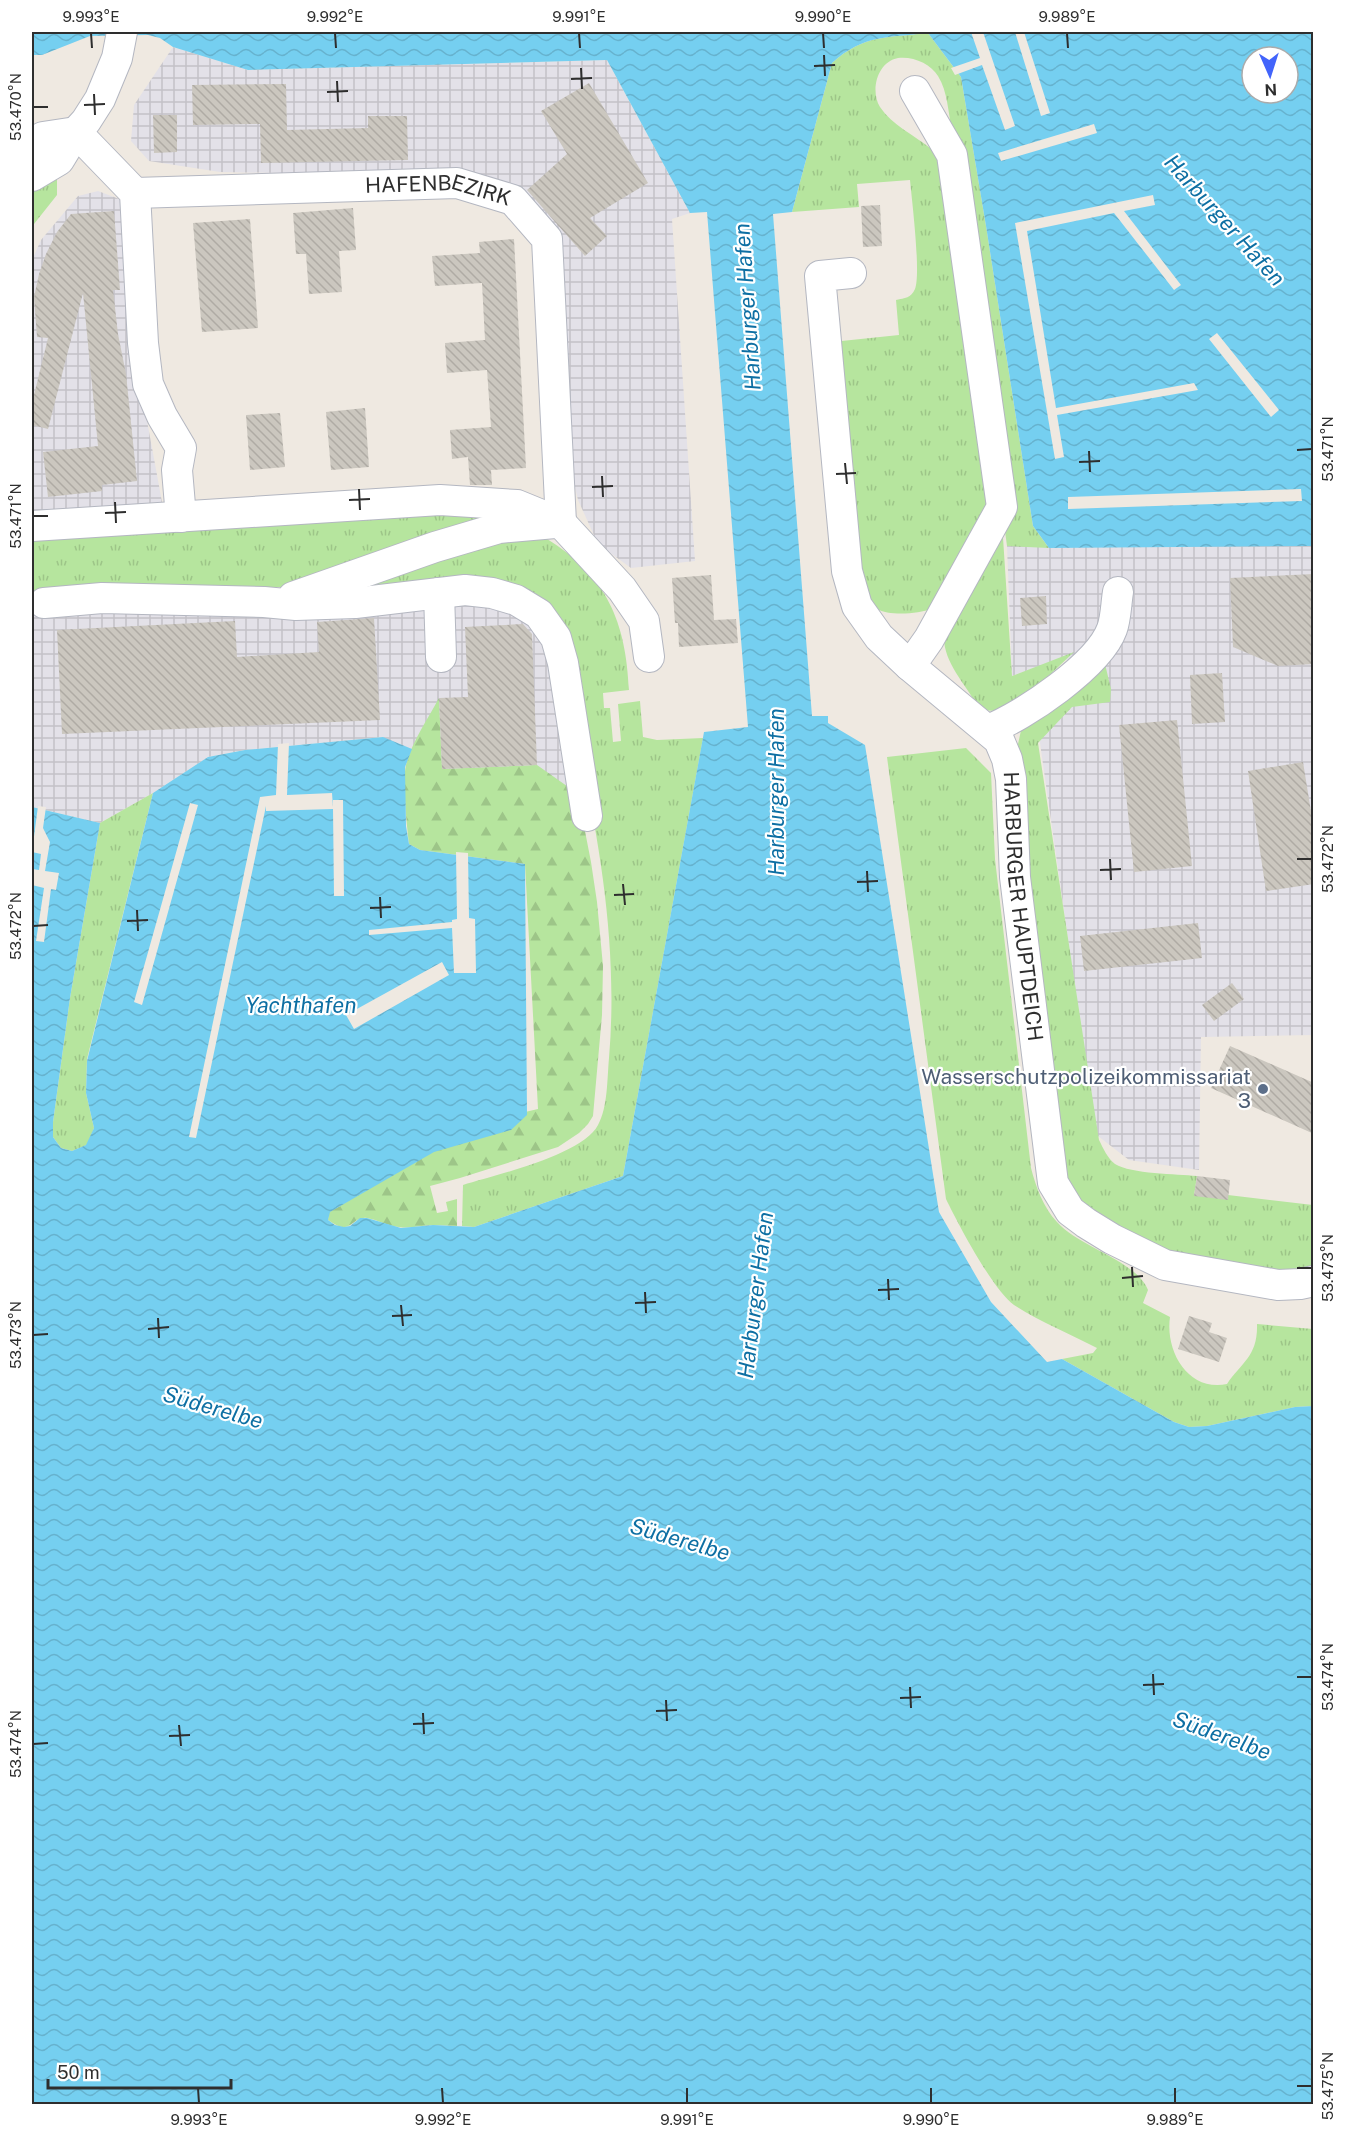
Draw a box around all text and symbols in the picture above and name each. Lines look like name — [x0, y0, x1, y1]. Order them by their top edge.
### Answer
text: 9.993°E — [63, 8, 119, 25]
text: 9.992°E — [307, 8, 363, 25]
text: 9.991°E — [552, 8, 606, 25]
text: 9.990°E — [795, 8, 851, 25]
text: 9.989°E — [1038, 8, 1096, 25]
north arrow — [1240, 45, 1300, 105]
text: 53.470°N — [7, 73, 24, 141]
text: N — [1264, 80, 1278, 99]
water label: Harburger Hafen — [1159, 149, 1291, 291]
street label: HAFENBEZIRK — [365, 169, 514, 211]
water label: Harburger Hafen — [728, 222, 766, 392]
text: 53.471°N — [1319, 416, 1336, 482]
text: 53.471°N — [7, 483, 24, 549]
water label: Harburger Hafen — [763, 708, 789, 876]
street label: HARBURGER HAUPTDEICH — [999, 771, 1048, 1043]
text: 53.472°N — [1319, 825, 1336, 893]
text: 53.472°N — [7, 892, 24, 960]
water label: Yachthafen — [246, 992, 356, 1018]
place label: Wasserschutzpolizeikommissariat 3 — [921, 1064, 1251, 1113]
marker: Wasserschutzpolizeikommissariat 3 — [1256, 1082, 1270, 1096]
water label: Harburger Hafen — [732, 1210, 778, 1380]
text: 53.473°N — [1319, 1234, 1336, 1302]
text: 53.473°N — [7, 1301, 24, 1369]
water label: Süderelbe — [160, 1380, 266, 1434]
water label: Süderelbe — [627, 1512, 733, 1566]
text: 53.474°N — [1319, 1643, 1336, 1711]
water label: Süderelbe — [1169, 1705, 1275, 1765]
text: 53.474°N — [7, 1710, 24, 1778]
scale bar — [48, 2052, 231, 2090]
text: 53.475°N — [1319, 2052, 1336, 2120]
text: 50 m — [57, 2062, 100, 2083]
text: 9.993°E — [171, 2111, 227, 2128]
text: 9.992°E — [415, 2111, 471, 2128]
text: 9.991°E — [660, 2111, 714, 2128]
text: 9.990°E — [903, 2111, 959, 2128]
text: 9.989°E — [1146, 2111, 1204, 2128]

